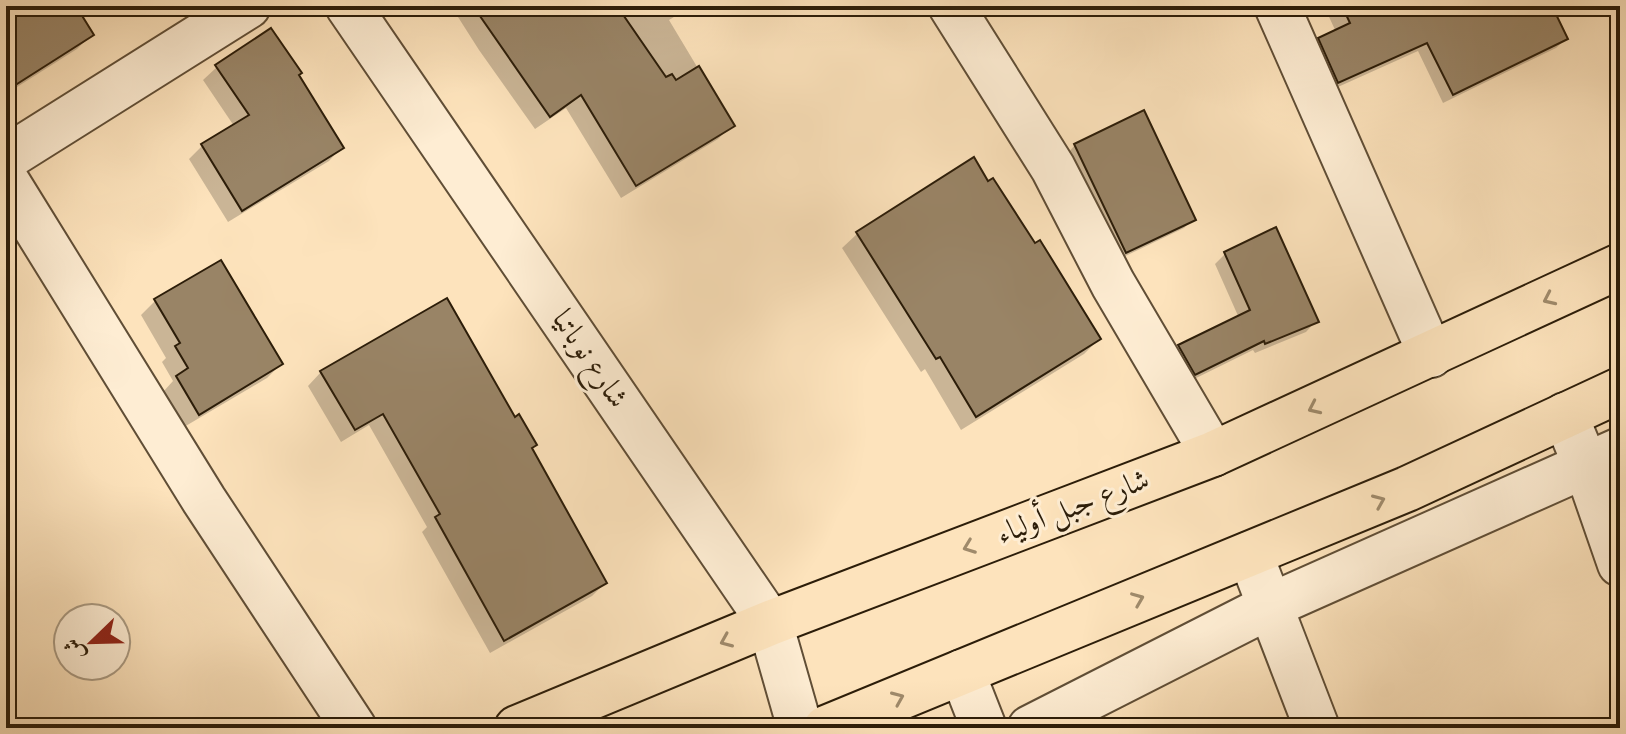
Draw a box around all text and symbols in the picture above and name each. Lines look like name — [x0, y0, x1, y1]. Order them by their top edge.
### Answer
one-way arrow — [1543, 289, 1558, 305]
street label: شارع نوباتيا — [539, 302, 637, 418]
one-way arrow — [1307, 398, 1322, 414]
street label: شارع جبل أولياء — [990, 458, 1157, 558]
one-way arrow — [1371, 494, 1385, 510]
one-way arrow — [963, 537, 977, 554]
one-way arrow — [1130, 593, 1144, 609]
north arrow — [52, 602, 132, 682]
one-way arrow — [720, 631, 734, 648]
text: ش — [58, 634, 92, 665]
one-way arrow — [890, 691, 904, 708]

